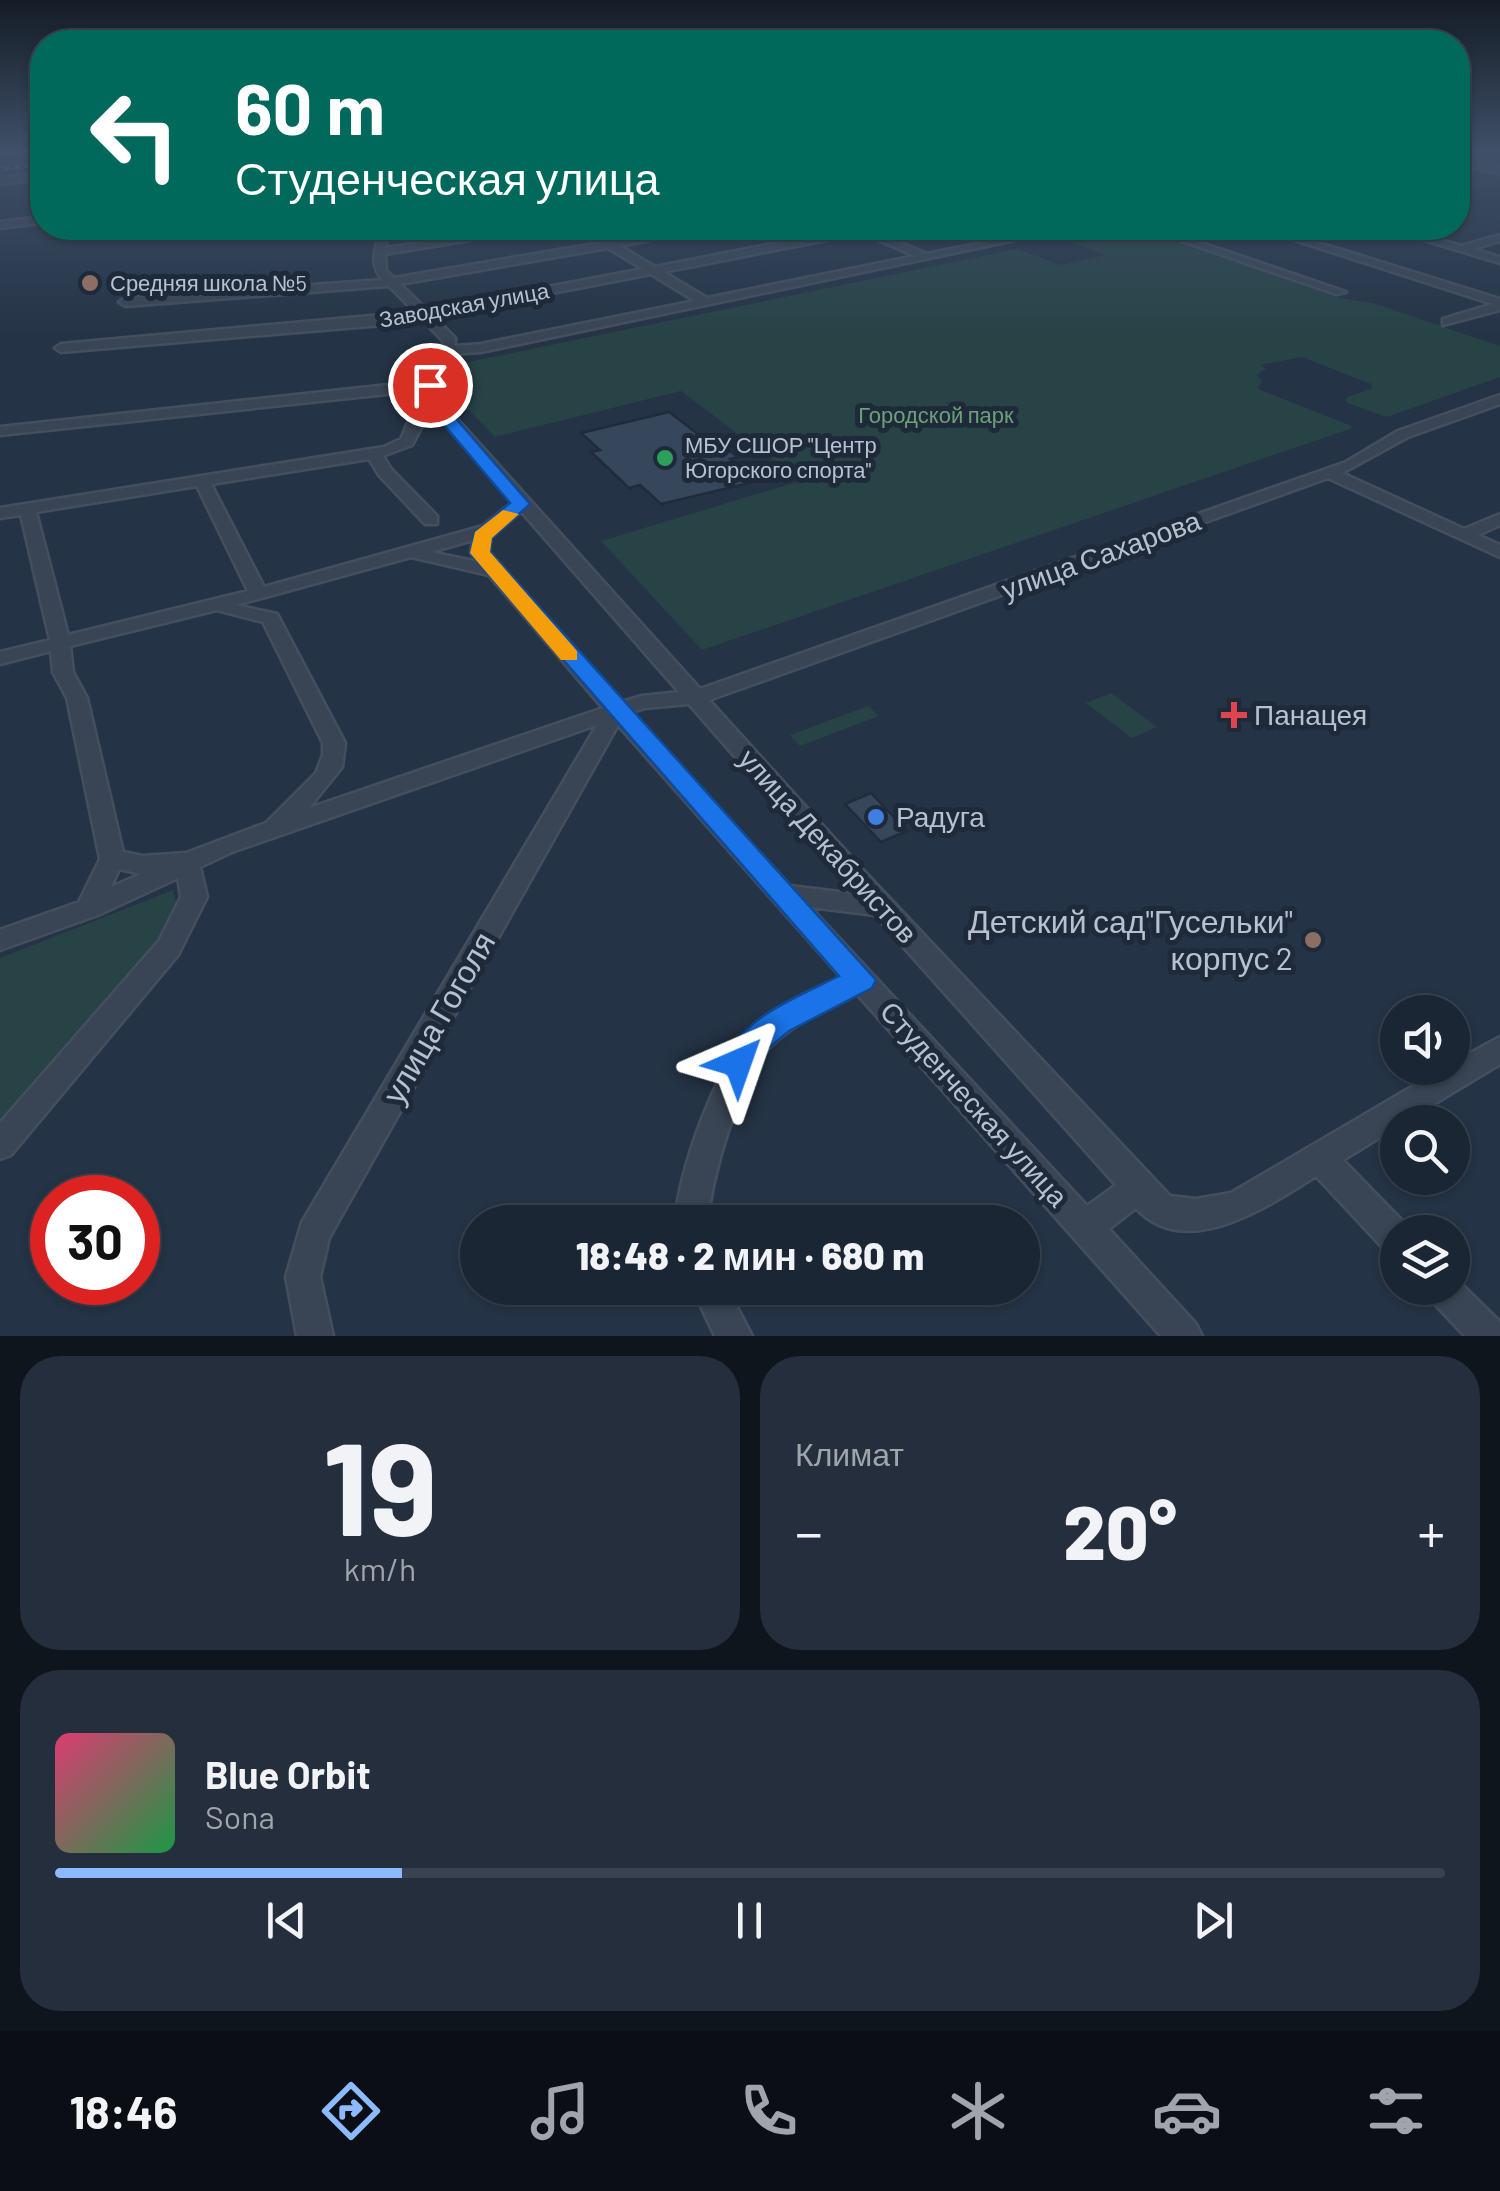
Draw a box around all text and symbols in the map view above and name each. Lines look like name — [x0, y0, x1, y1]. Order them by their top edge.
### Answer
text: 60 m — [235, 65, 385, 149]
icon: left — [70, 70, 200, 200]
text: Студенческая улица — [235, 150, 660, 204]
place label: Средняя школа №5 — [110, 269, 307, 296]
marker: Средняя школа №5 — [79, 272, 101, 294]
street label: Заводская улица — [377, 276, 552, 333]
pin — [388, 343, 473, 428]
icon: arrive — [403, 358, 458, 413]
park label: Городской парк — [858, 401, 1014, 428]
place label: МБУ СШОР "Центр Югорского спорта" — [685, 431, 877, 483]
marker: МБУ СШОР "Центр Югорского спорта" — [654, 447, 676, 469]
street label: улица Сахарова — [997, 502, 1205, 606]
place label: Панацея — [1254, 697, 1367, 731]
marker: Панацея — [1223, 704, 1245, 726]
street label: улица Декабристов — [733, 741, 925, 950]
place label: Радуга — [896, 799, 985, 833]
marker: Радуга — [865, 806, 887, 828]
place label: Детский сад"Гусельки" корпус 2 — [968, 901, 1293, 977]
street label: улица Гоголя — [373, 925, 502, 1110]
marker: Детский сад"Гусельки" корпус 2 — [1302, 929, 1324, 951]
street label: Студенческая улица — [874, 994, 1076, 1213]
map controls — [1380, 995, 1470, 1305]
button: sound — [1380, 995, 1470, 1085]
position arrow — [686, 1011, 790, 1115]
button: search — [1380, 1105, 1470, 1195]
speed limit sign: 30 — [30, 1175, 160, 1305]
button: layers — [1380, 1215, 1470, 1305]
text: 18:48 · 2 мин · 680 m — [576, 1232, 924, 1278]
text: 19 — [322, 1406, 438, 1562]
text: Климат — [795, 1434, 904, 1472]
text: 20° — [1063, 1485, 1177, 1575]
text: − — [795, 1498, 823, 1564]
text: + — [1417, 1498, 1445, 1564]
text: km/h — [344, 1549, 416, 1587]
text: Blue Orbit — [205, 1751, 371, 1797]
text: Sona — [205, 1797, 275, 1835]
icon: previous — [259, 1893, 314, 1948]
icon: pause — [722, 1893, 777, 1948]
icon: next — [1186, 1893, 1241, 1948]
icon: directions — [316, 2076, 386, 2146]
icon: music — [525, 2076, 595, 2146]
icon: phone — [734, 2076, 804, 2146]
icon: climate — [943, 2076, 1013, 2146]
icon: car — [1152, 2076, 1222, 2146]
icon: filters — [1361, 2076, 1431, 2146]
text: 18:46 — [69, 2084, 177, 2138]

